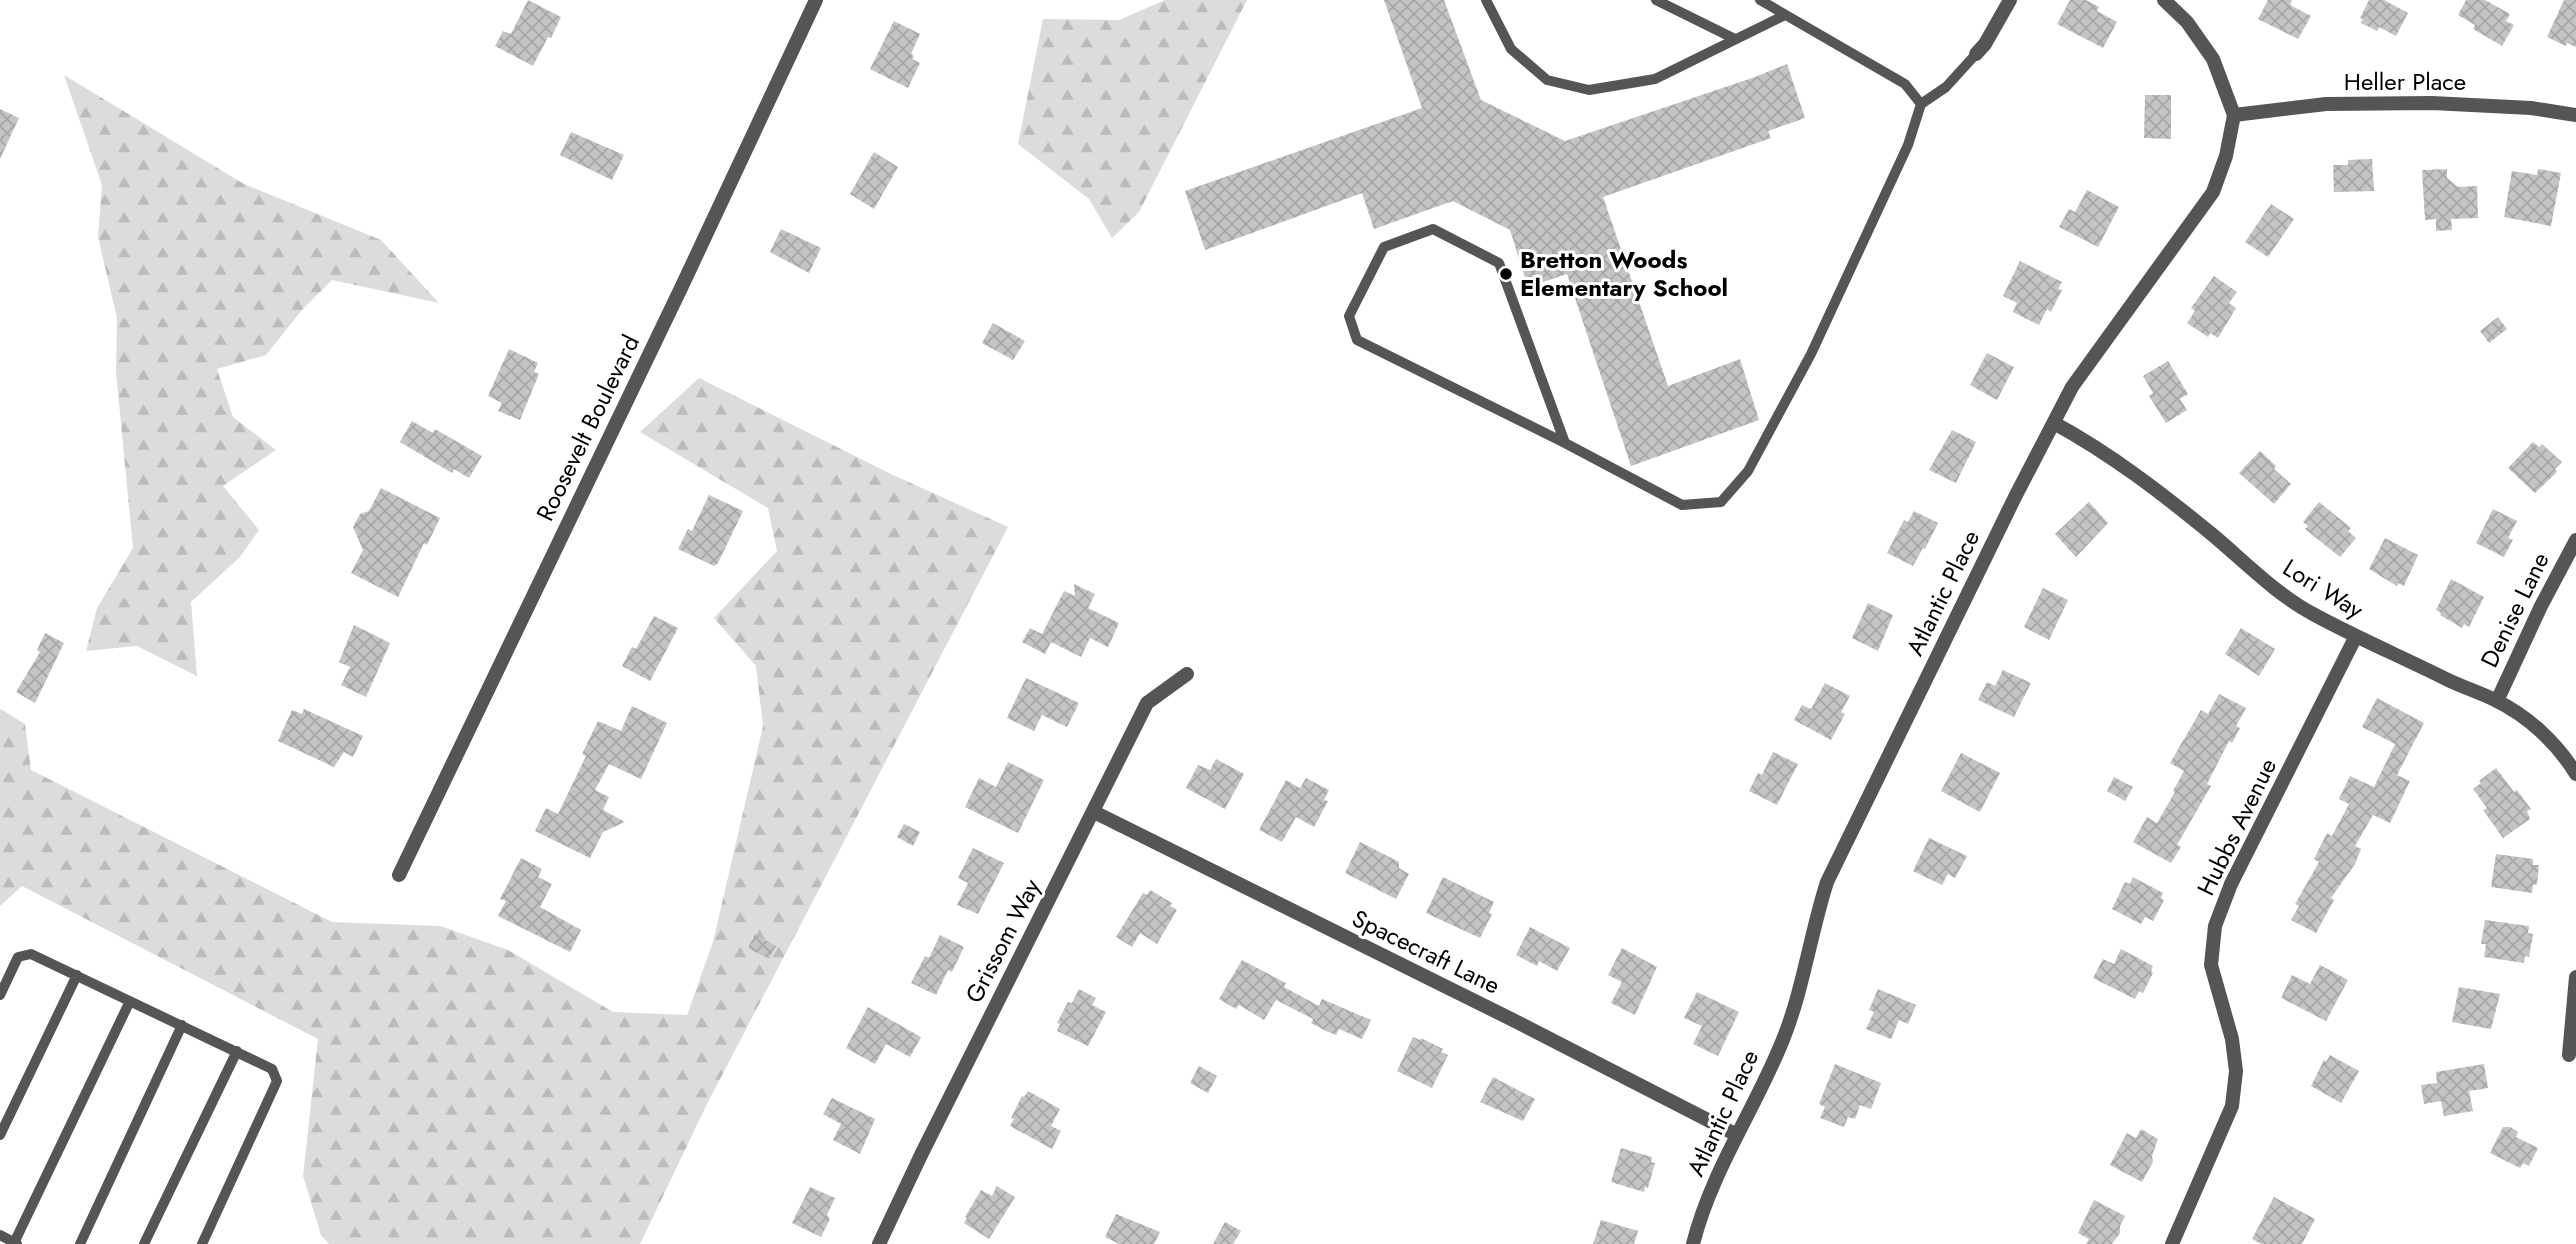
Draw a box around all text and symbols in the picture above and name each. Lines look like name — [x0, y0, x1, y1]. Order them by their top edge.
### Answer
street label: Heller Place — [2344, 64, 2466, 99]
place label: Bretton Woods Elementary School — [1520, 242, 1728, 305]
marker: Bretton Woods Elementary School — [1498, 266, 1514, 282]
street label: Roosevelt Boulevard — [527, 329, 648, 527]
street label: Atlantic Place — [1897, 524, 1988, 662]
street label: Denise Lane — [2472, 546, 2557, 673]
street label: Lori Way — [2276, 550, 2371, 627]
street label: Hubbs Avenue — [2188, 752, 2285, 901]
street label: Grissom Way — [956, 872, 1049, 1009]
street label: Spacecraft Lane — [1346, 901, 1506, 1002]
street label: Atlantic Place — [1678, 1044, 1767, 1182]

